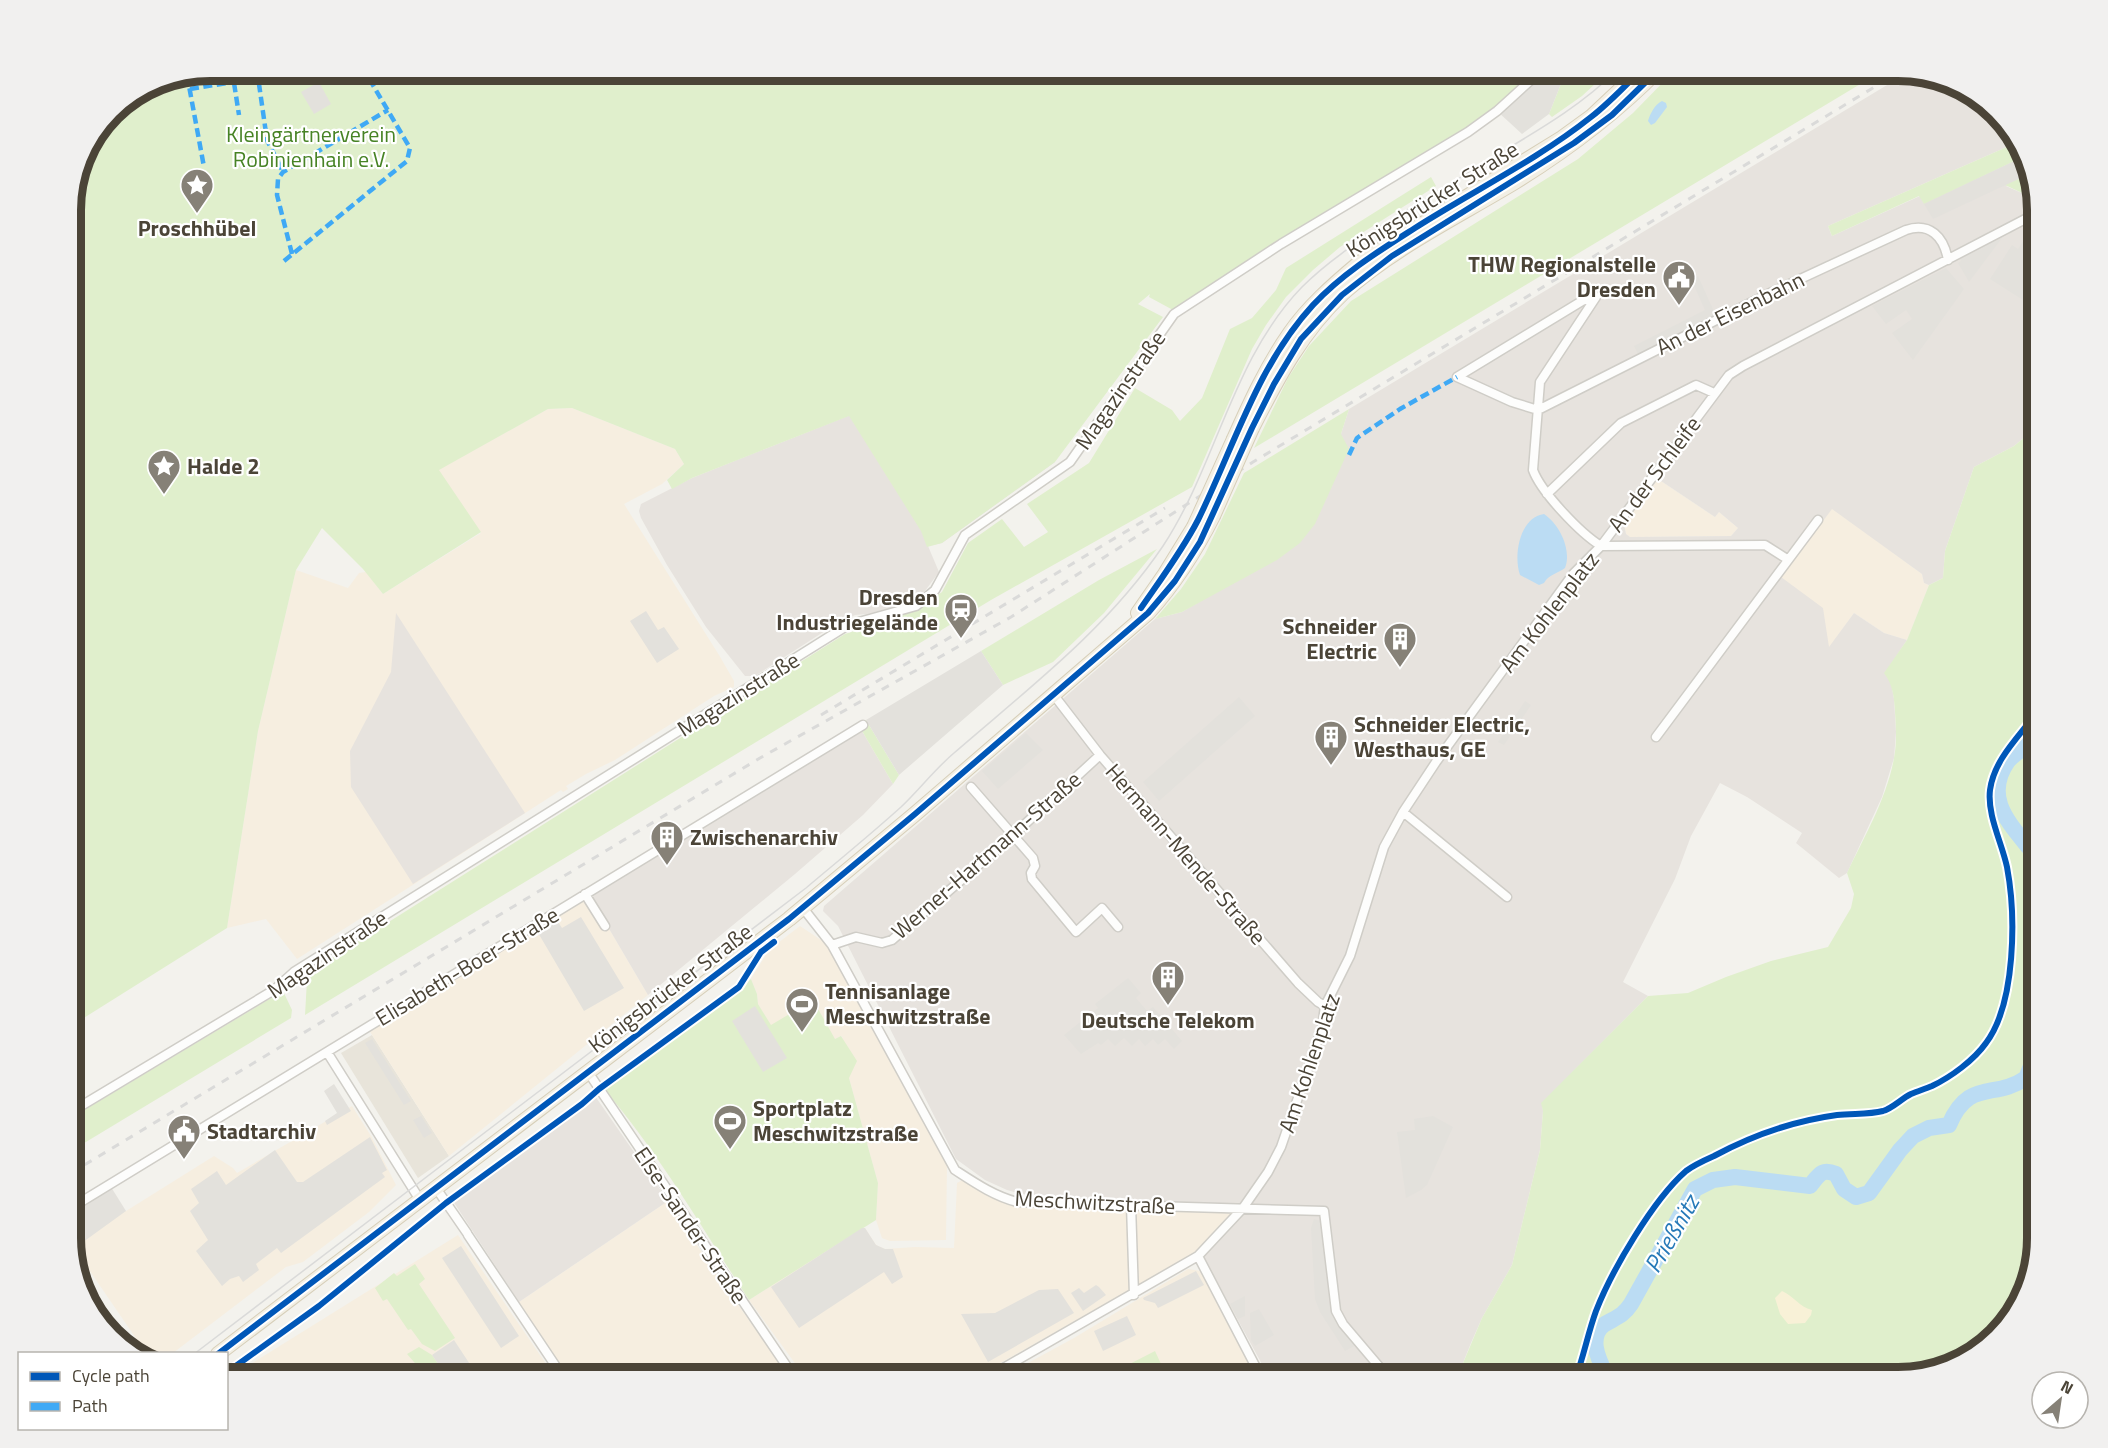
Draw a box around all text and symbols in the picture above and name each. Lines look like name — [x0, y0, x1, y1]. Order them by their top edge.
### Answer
park label: Kleingärtnerverein Robinienhain e.V. — [226, 117, 396, 176]
street label: Königsbrücker Straße — [1339, 132, 1525, 266]
place icon: Proschhübel — [179, 167, 215, 214]
place label: Proschhübel — [138, 211, 256, 245]
place label: THW Regionalstelle Dresden — [1468, 247, 1656, 306]
public building icon: THW Regionalstelle Dresden — [1661, 259, 1697, 306]
street label: An der Eisenbahn — [1650, 262, 1810, 364]
street label: Magazinstraße — [1066, 323, 1174, 457]
street label: An der Schleife — [1599, 409, 1709, 539]
place icon: Halde 2 — [146, 448, 182, 495]
place label: Halde 2 — [187, 449, 260, 483]
street label: Am Kohlenplatz — [1491, 544, 1607, 680]
place label: Dresden Industriegelände — [776, 580, 938, 639]
station icon: Dresden Industriegelände — [943, 592, 979, 639]
place label: Schneider Electric — [1283, 609, 1377, 668]
building icon: Schneider Electric — [1382, 621, 1418, 668]
street label: Magazinstraße — [670, 643, 806, 745]
place label: Schneider Electric, Westhaus, GE — [1354, 707, 1530, 766]
building icon: Schneider Electric, Westhaus, GE — [1313, 719, 1349, 766]
street label: Hermann-Mende-Straße — [1097, 756, 1275, 952]
street label: Werner-Hartmann-Straße — [884, 763, 1088, 947]
building icon: Zwischenarchiv — [649, 819, 685, 866]
place label: Zwischenarchiv — [690, 820, 838, 854]
street label: Elisabeth-Boer-Straße — [369, 898, 565, 1034]
street label: Magazinstraße — [260, 901, 394, 1007]
street label: Königsbrücker Straße — [581, 915, 759, 1061]
building icon: Deutsche Telekom — [1150, 959, 1186, 1006]
place label: Tennisanlage Meschwitzstraße — [825, 974, 990, 1033]
sports icon: Tennisanlage Meschwitzstraße — [784, 986, 820, 1033]
street label: Am Kohlenplatz — [1269, 989, 1349, 1137]
place label: Deutsche Telekom — [1081, 1003, 1255, 1037]
place label: Sportplatz Meschwitzstraße — [753, 1091, 918, 1150]
sports icon: Sportplatz Meschwitzstraße — [712, 1103, 748, 1150]
public building icon: Stadtarchiv — [166, 1113, 202, 1160]
place label: Stadtarchiv — [207, 1114, 316, 1148]
street label: Else-Sander-Straße — [626, 1140, 756, 1310]
street label: Meschwitzstraße — [1014, 1181, 1176, 1223]
water label: Prießnitz — [1634, 1186, 1709, 1279]
legend — [18, 1352, 228, 1430]
text: Cycle path — [72, 1362, 150, 1389]
north arrow — [2030, 1370, 2090, 1430]
text: N — [2057, 1374, 2078, 1400]
text: Path — [72, 1392, 108, 1419]

